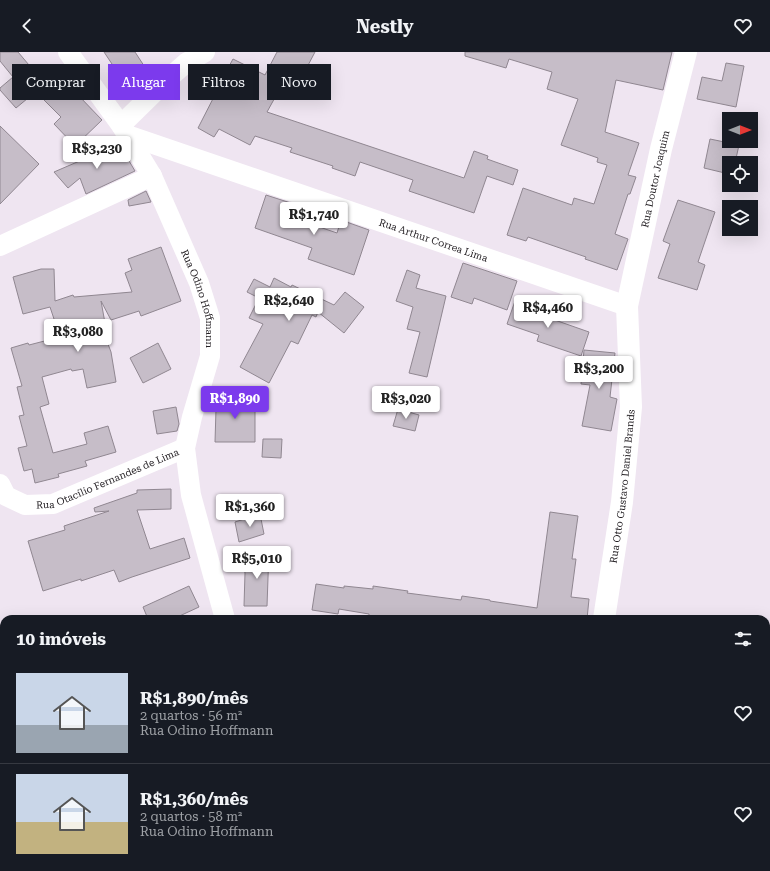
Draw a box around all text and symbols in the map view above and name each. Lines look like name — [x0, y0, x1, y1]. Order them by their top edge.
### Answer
icon: back — [16, 15, 38, 37]
icon: heart — [732, 15, 754, 37]
text: Nestly — [356, 16, 414, 37]
chip: Comprar — [12, 64, 100, 100]
chip: Alugar — [108, 64, 180, 100]
chip: Filtros — [188, 64, 259, 100]
chip: Novo — [267, 64, 331, 100]
north arrow — [722, 112, 758, 148]
map controls — [722, 112, 758, 236]
street label: Rua Doutor Joaquim — [639, 129, 671, 229]
pin: R$3,230 — [60, 136, 134, 170]
text: R$3,230 — [72, 141, 122, 156]
button: locate — [722, 156, 758, 192]
button: layers — [722, 200, 758, 236]
pin: R$1,740 — [277, 202, 351, 236]
text: R$1,740 — [289, 207, 339, 222]
street label: Rua Arthur Correa Lima — [378, 216, 490, 264]
street label: Rua Odino Hoffmann — [179, 248, 216, 348]
pin: R$2,640 — [252, 288, 326, 322]
text: R$2,640 — [264, 293, 314, 308]
pin: R$4,460 — [511, 295, 585, 329]
text: R$4,460 — [523, 300, 573, 315]
pin: R$3,080 — [41, 319, 115, 353]
text: R$3,080 — [53, 324, 103, 339]
pin: R$3,200 — [562, 356, 636, 390]
text: R$3,200 — [574, 361, 624, 376]
pin: R$1,890 — [198, 386, 272, 420]
pin: R$3,020 — [369, 386, 443, 420]
text: R$1,890 — [210, 391, 260, 406]
text: R$3,020 — [381, 391, 431, 406]
street label: Rua Otto Gustavo Daniel Brands — [607, 409, 636, 564]
street label: Rua Otacílio Fernandes de Lima — [36, 446, 181, 510]
pin: R$1,360 — [213, 494, 287, 528]
text: R$1,360 — [225, 499, 275, 514]
pin: R$5,010 — [220, 546, 294, 580]
text: R$5,010 — [232, 551, 282, 566]
icon: filters — [732, 628, 754, 650]
text: 10 imóveis — [16, 629, 106, 649]
text: R$1,890/mês — [140, 688, 248, 708]
icon: home — [48, 689, 96, 737]
icon: heart — [732, 702, 754, 724]
text: 2 quartos · 56 m² — [140, 708, 242, 723]
text: Rua Odino Hoffmann — [140, 723, 273, 738]
text: R$1,360/mês — [140, 789, 248, 809]
icon: home — [48, 790, 96, 838]
icon: heart — [732, 803, 754, 825]
text: 2 quartos · 58 m² — [140, 809, 242, 824]
text: Rua Odino Hoffmann — [140, 824, 273, 839]

